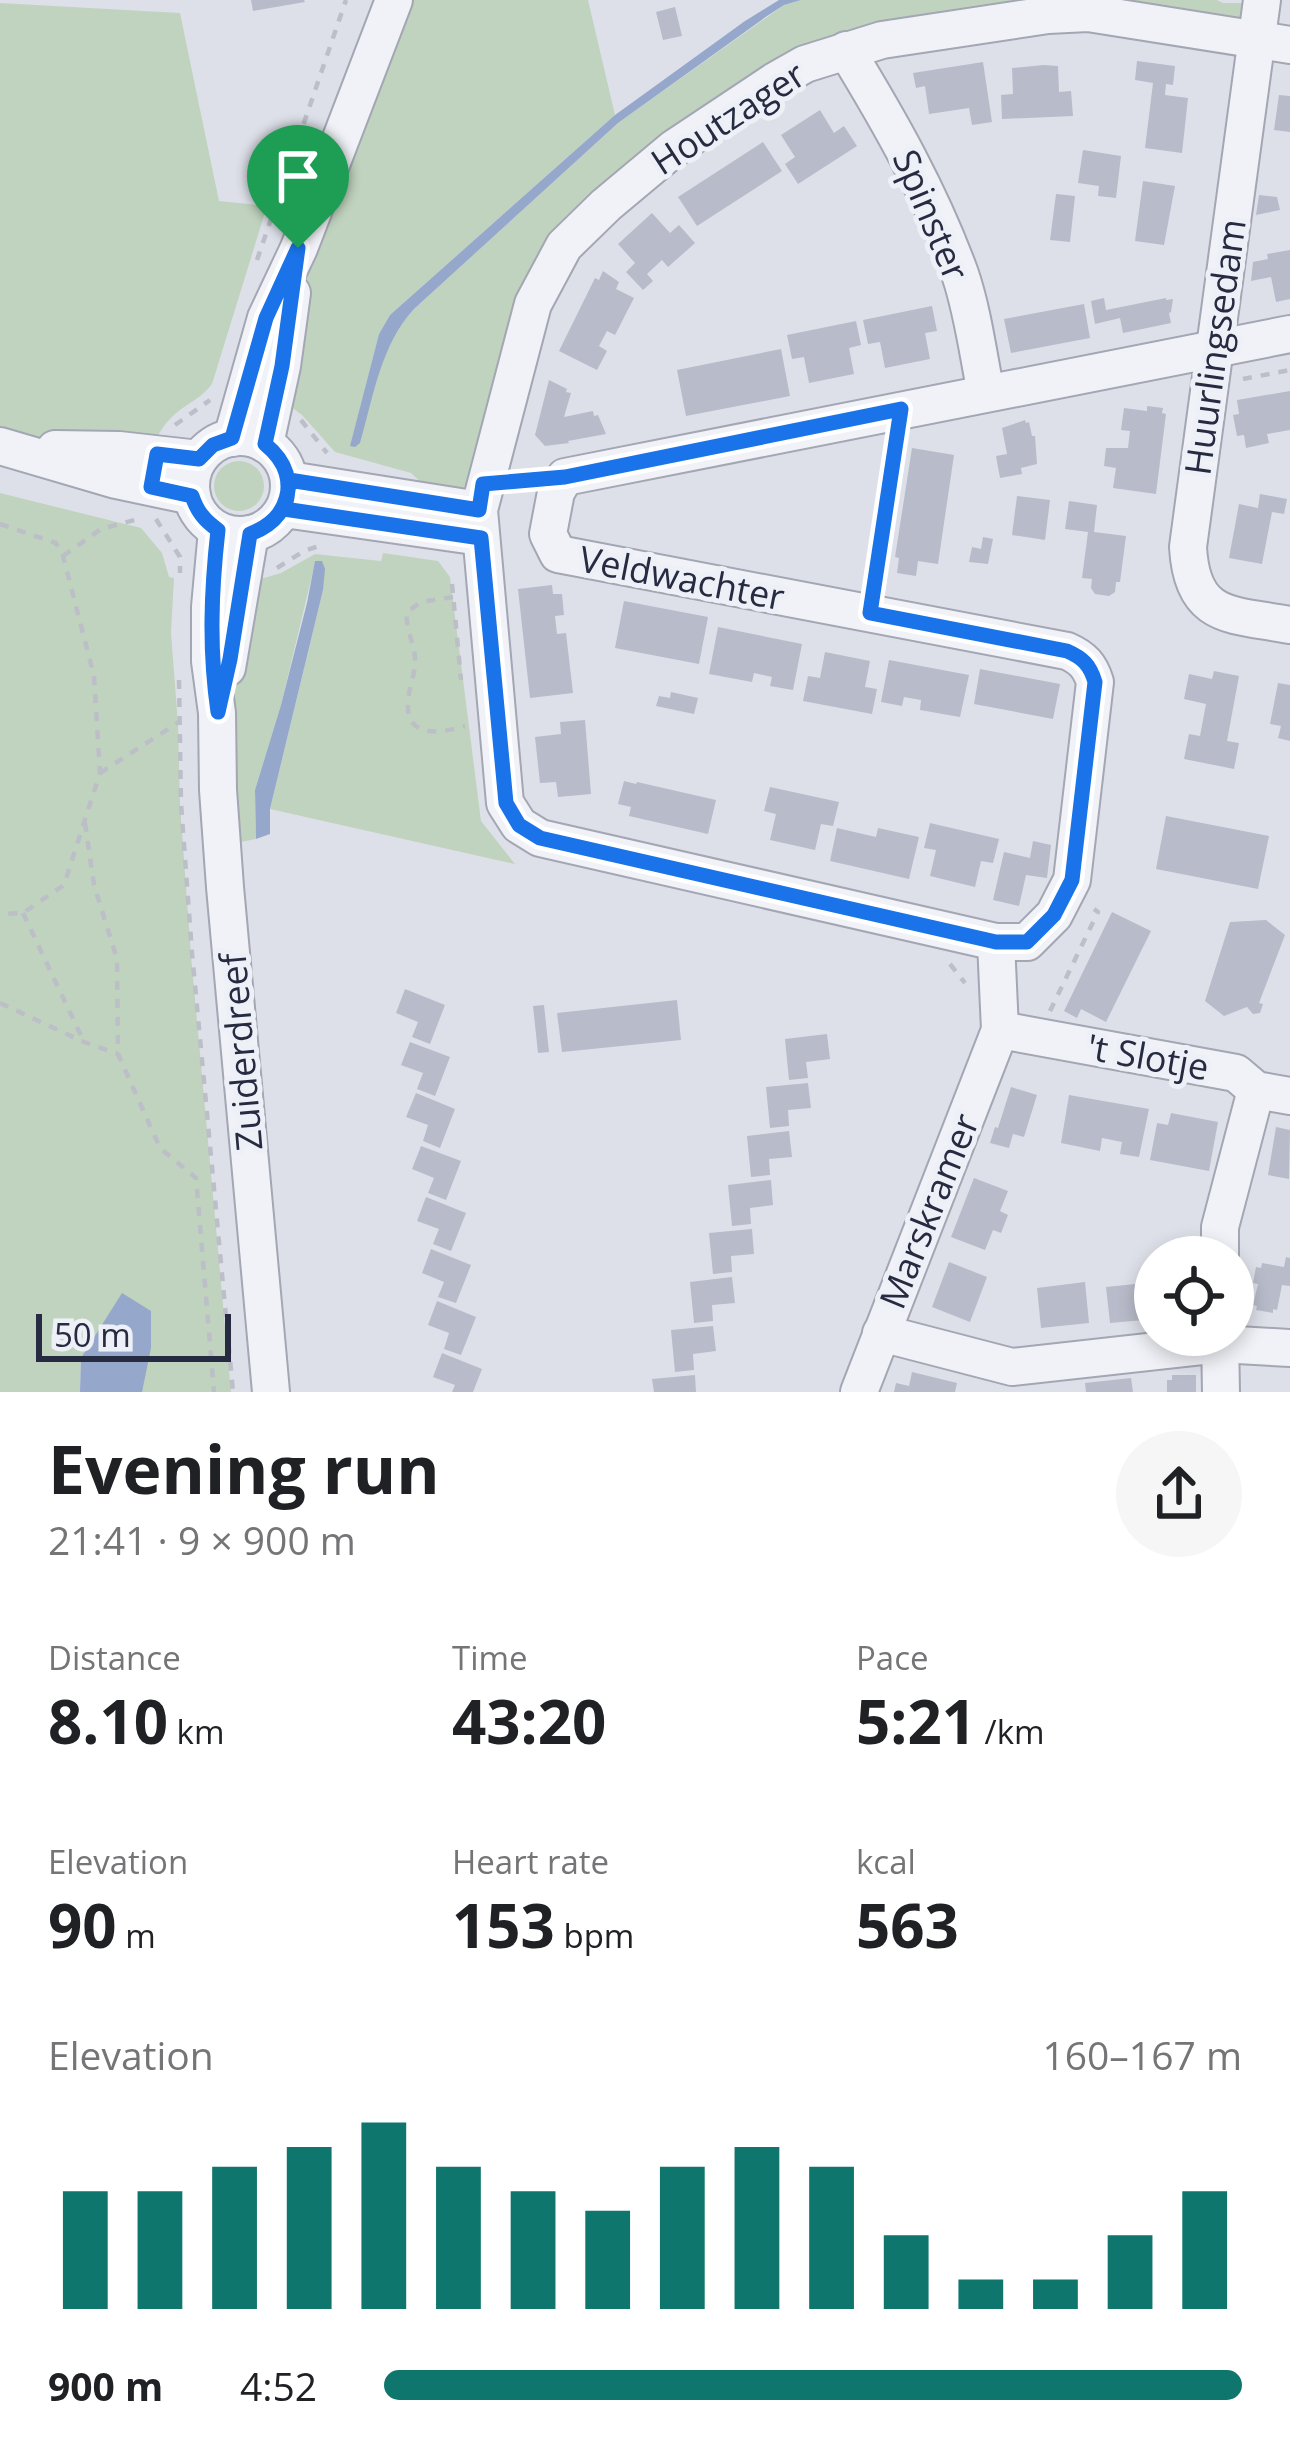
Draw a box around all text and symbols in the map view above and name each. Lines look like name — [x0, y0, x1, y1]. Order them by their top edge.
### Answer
street label: Houtzager — [641, 49, 814, 186]
pin — [247, 125, 349, 248]
street label: Spinster — [882, 142, 981, 288]
icon: arrive — [265, 143, 331, 209]
street label: Huurlingsedam — [1172, 216, 1257, 478]
street label: Veldwachter — [575, 534, 789, 621]
street label: Zuiderdreef — [207, 949, 274, 1153]
street label: 't Slotje — [1083, 1022, 1213, 1091]
street label: Marskramer — [867, 1106, 990, 1316]
map controls — [1134, 1236, 1254, 1356]
button: locate — [1134, 1236, 1254, 1356]
scale bar — [36, 1308, 231, 1361]
text: 50 m — [54, 1312, 131, 1357]
text: Evening run — [48, 1423, 440, 1513]
button: share — [1116, 1431, 1242, 1557]
text: 21:41 · 9 × 900 m — [48, 1513, 356, 1566]
text: Distance — [48, 1635, 181, 1680]
text: Time — [452, 1635, 528, 1680]
text: Pace — [856, 1635, 929, 1680]
text: 8.10 — [48, 1680, 168, 1762]
text: 43:20 — [452, 1680, 606, 1762]
text: 5:21 — [856, 1680, 976, 1762]
text: km — [168, 1709, 225, 1754]
text: /km — [976, 1709, 1045, 1754]
text: Elevation — [48, 1839, 188, 1884]
text: Heart rate — [452, 1839, 609, 1884]
text: kcal — [856, 1839, 916, 1884]
text: 90 — [48, 1884, 117, 1966]
text: 153 — [452, 1884, 555, 1966]
text: 563 — [856, 1884, 959, 1966]
text: m — [117, 1913, 156, 1958]
text: bpm — [555, 1913, 634, 1958]
text: Elevation — [48, 2028, 214, 2081]
text: 160–167 m — [1042, 2028, 1242, 2081]
text: 900 m — [48, 2359, 163, 2412]
text: 4:52 — [240, 2359, 317, 2412]

